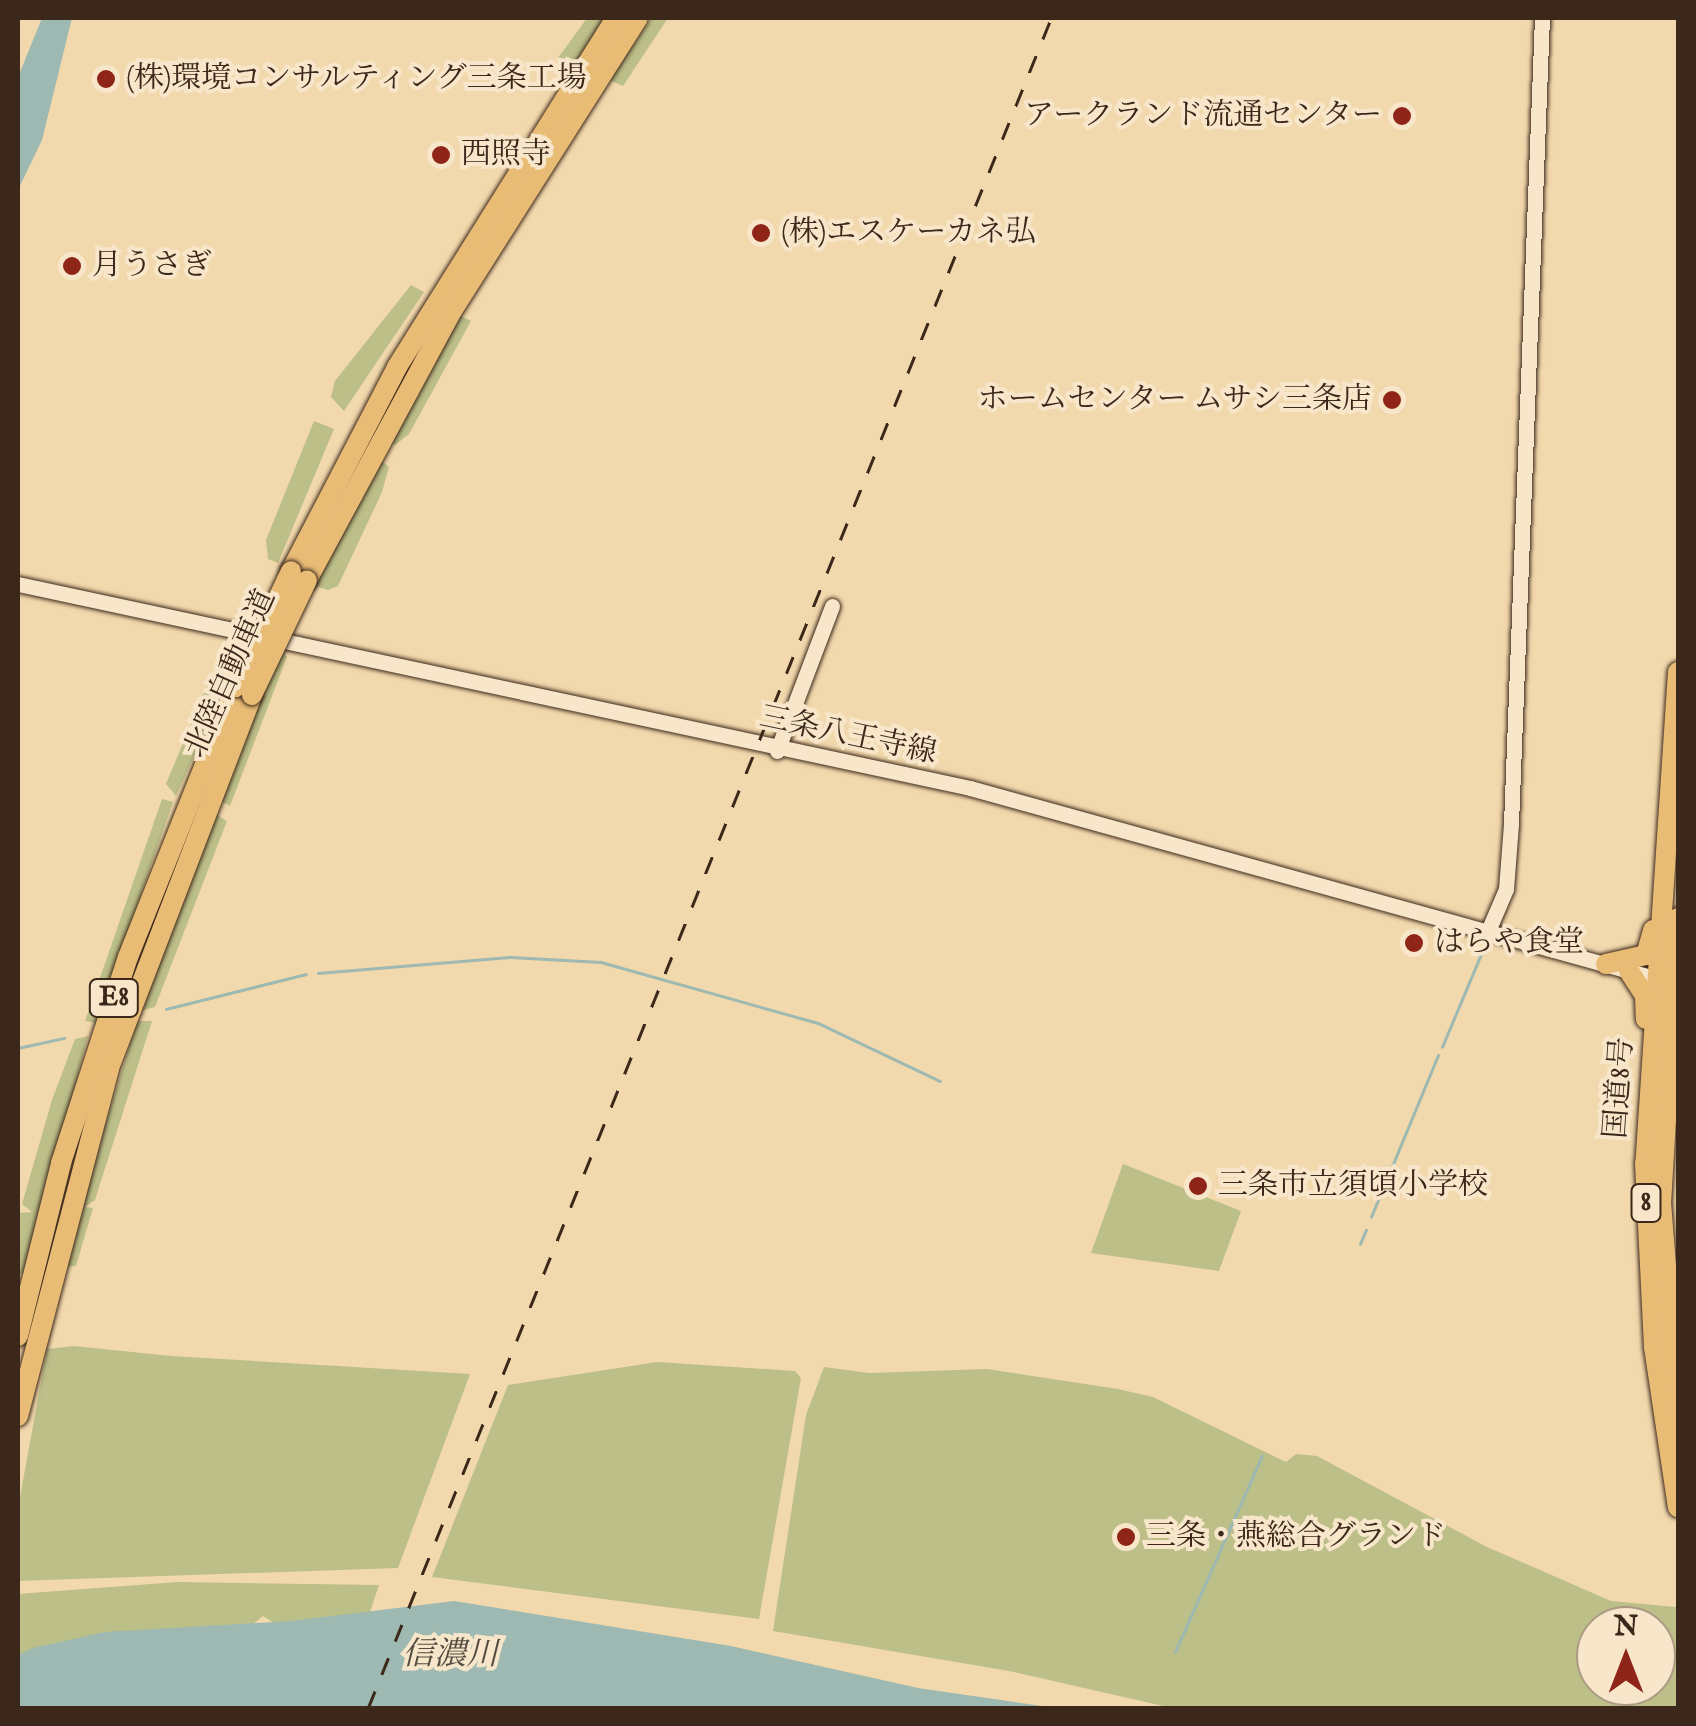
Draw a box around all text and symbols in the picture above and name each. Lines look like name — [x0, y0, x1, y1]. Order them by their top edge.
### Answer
place label: (株)環境コンサルティング三条工場 — [126, 61, 591, 97]
marker: (株)環境コンサルティング三条工場 — [95, 68, 117, 90]
place label: アークランド流通センター — [1023, 98, 1382, 134]
marker: アークランド流通センター — [1391, 105, 1413, 127]
place label: 西照寺 — [461, 137, 551, 173]
marker: 西照寺 — [430, 144, 452, 166]
place label: (株)エスケーカネ弘 — [781, 215, 1036, 251]
marker: (株)エスケーカネ弘 — [750, 222, 772, 244]
place label: 月うさぎ — [92, 248, 212, 284]
marker: 月うさぎ — [61, 255, 83, 277]
place label: ホームセンター ムサシ三条店 — [975, 382, 1372, 418]
marker: ホームセンター ムサシ三条店 — [1381, 389, 1403, 411]
street label: 北陸自動車道 — [178, 584, 284, 764]
street label: 三条八王寺線 — [756, 700, 940, 772]
place label: はらや食堂 — [1434, 925, 1584, 961]
marker: はらや食堂 — [1403, 932, 1425, 954]
road number: E8 — [86, 975, 142, 1021]
street label: 国道8号 — [1598, 1036, 1642, 1140]
place label: 三条市立須頃小学校 — [1218, 1168, 1488, 1204]
marker: 三条市立須頃小学校 — [1187, 1175, 1209, 1197]
road number: 8 — [1628, 1180, 1664, 1226]
place label: 三条・燕総合グランド — [1146, 1519, 1446, 1555]
marker: 三条・燕総合グランド — [1115, 1526, 1137, 1548]
north arrow — [1576, 1606, 1676, 1706]
text: N — [1614, 1610, 1638, 1645]
water label: 信濃川 — [402, 1637, 498, 1675]

